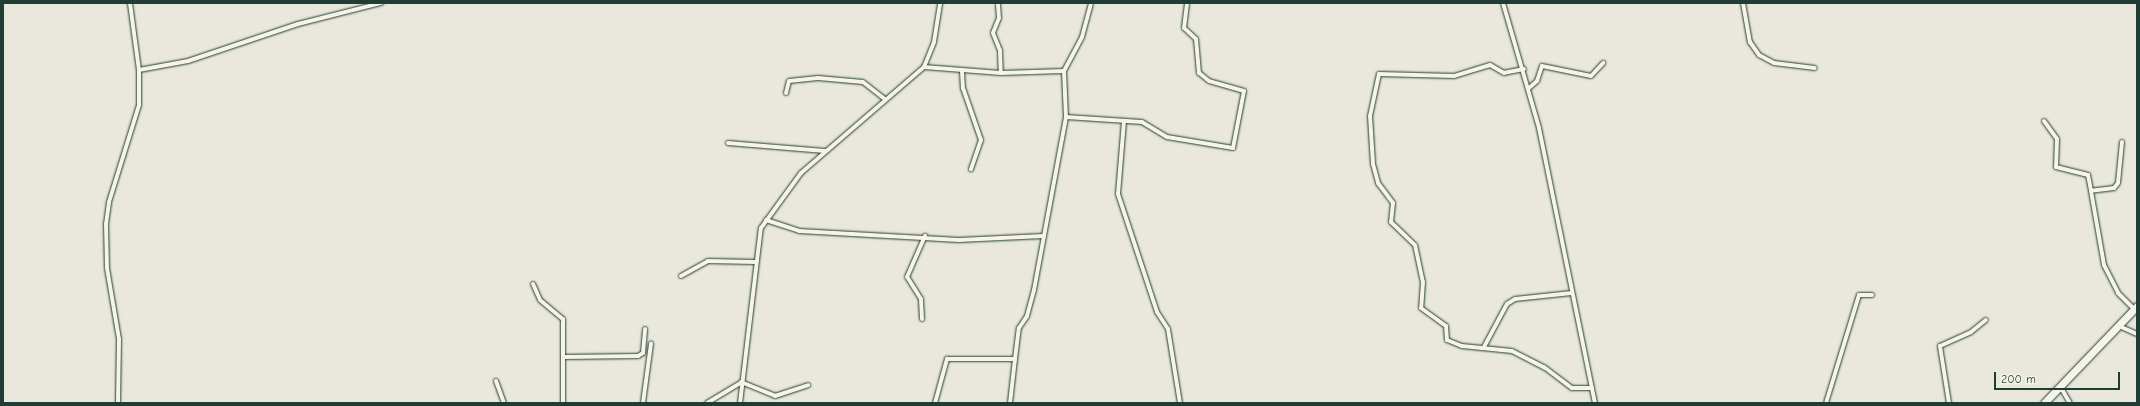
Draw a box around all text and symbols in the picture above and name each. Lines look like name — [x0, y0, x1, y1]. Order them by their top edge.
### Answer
scale bar — [1996, 364, 2122, 390]
text: 200 m — [2001, 372, 2036, 386]

